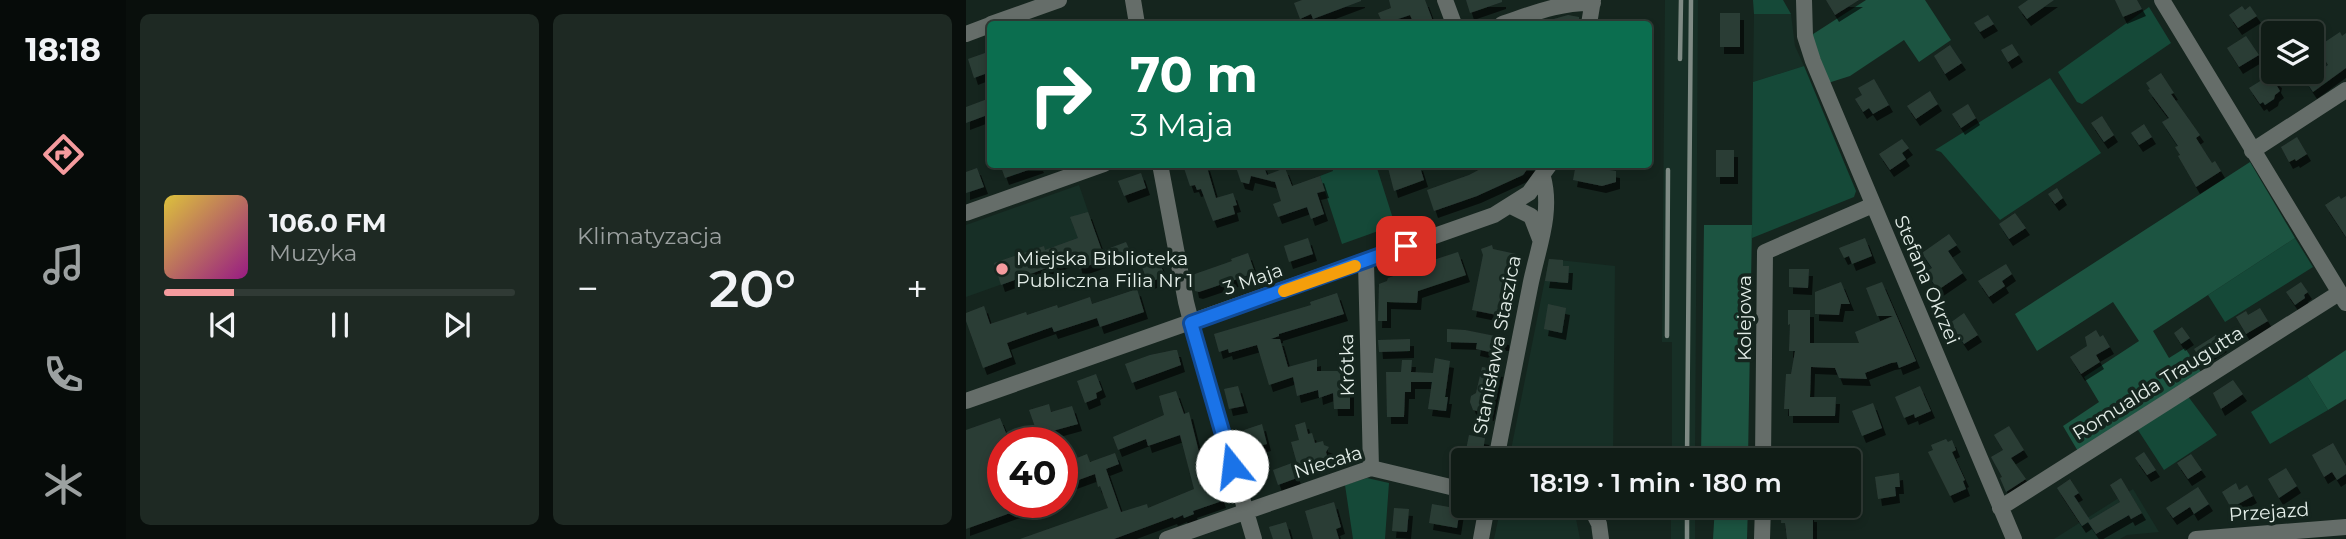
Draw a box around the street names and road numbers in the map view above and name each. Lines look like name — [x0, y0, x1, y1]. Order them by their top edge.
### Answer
street label: Stefana Okrzei — [1889, 212, 1965, 348]
street label: Stanisława Staszica — [1468, 253, 1526, 437]
street label: 3 Maja — [1220, 258, 1286, 300]
street label: Kolejowa — [1733, 275, 1756, 361]
street label: Romualda Traugutta — [2068, 321, 2248, 445]
street label: Krótka — [1335, 333, 1359, 397]
street label: Niecała — [1291, 441, 1365, 483]
street label: Przejazd — [2228, 498, 2310, 526]

